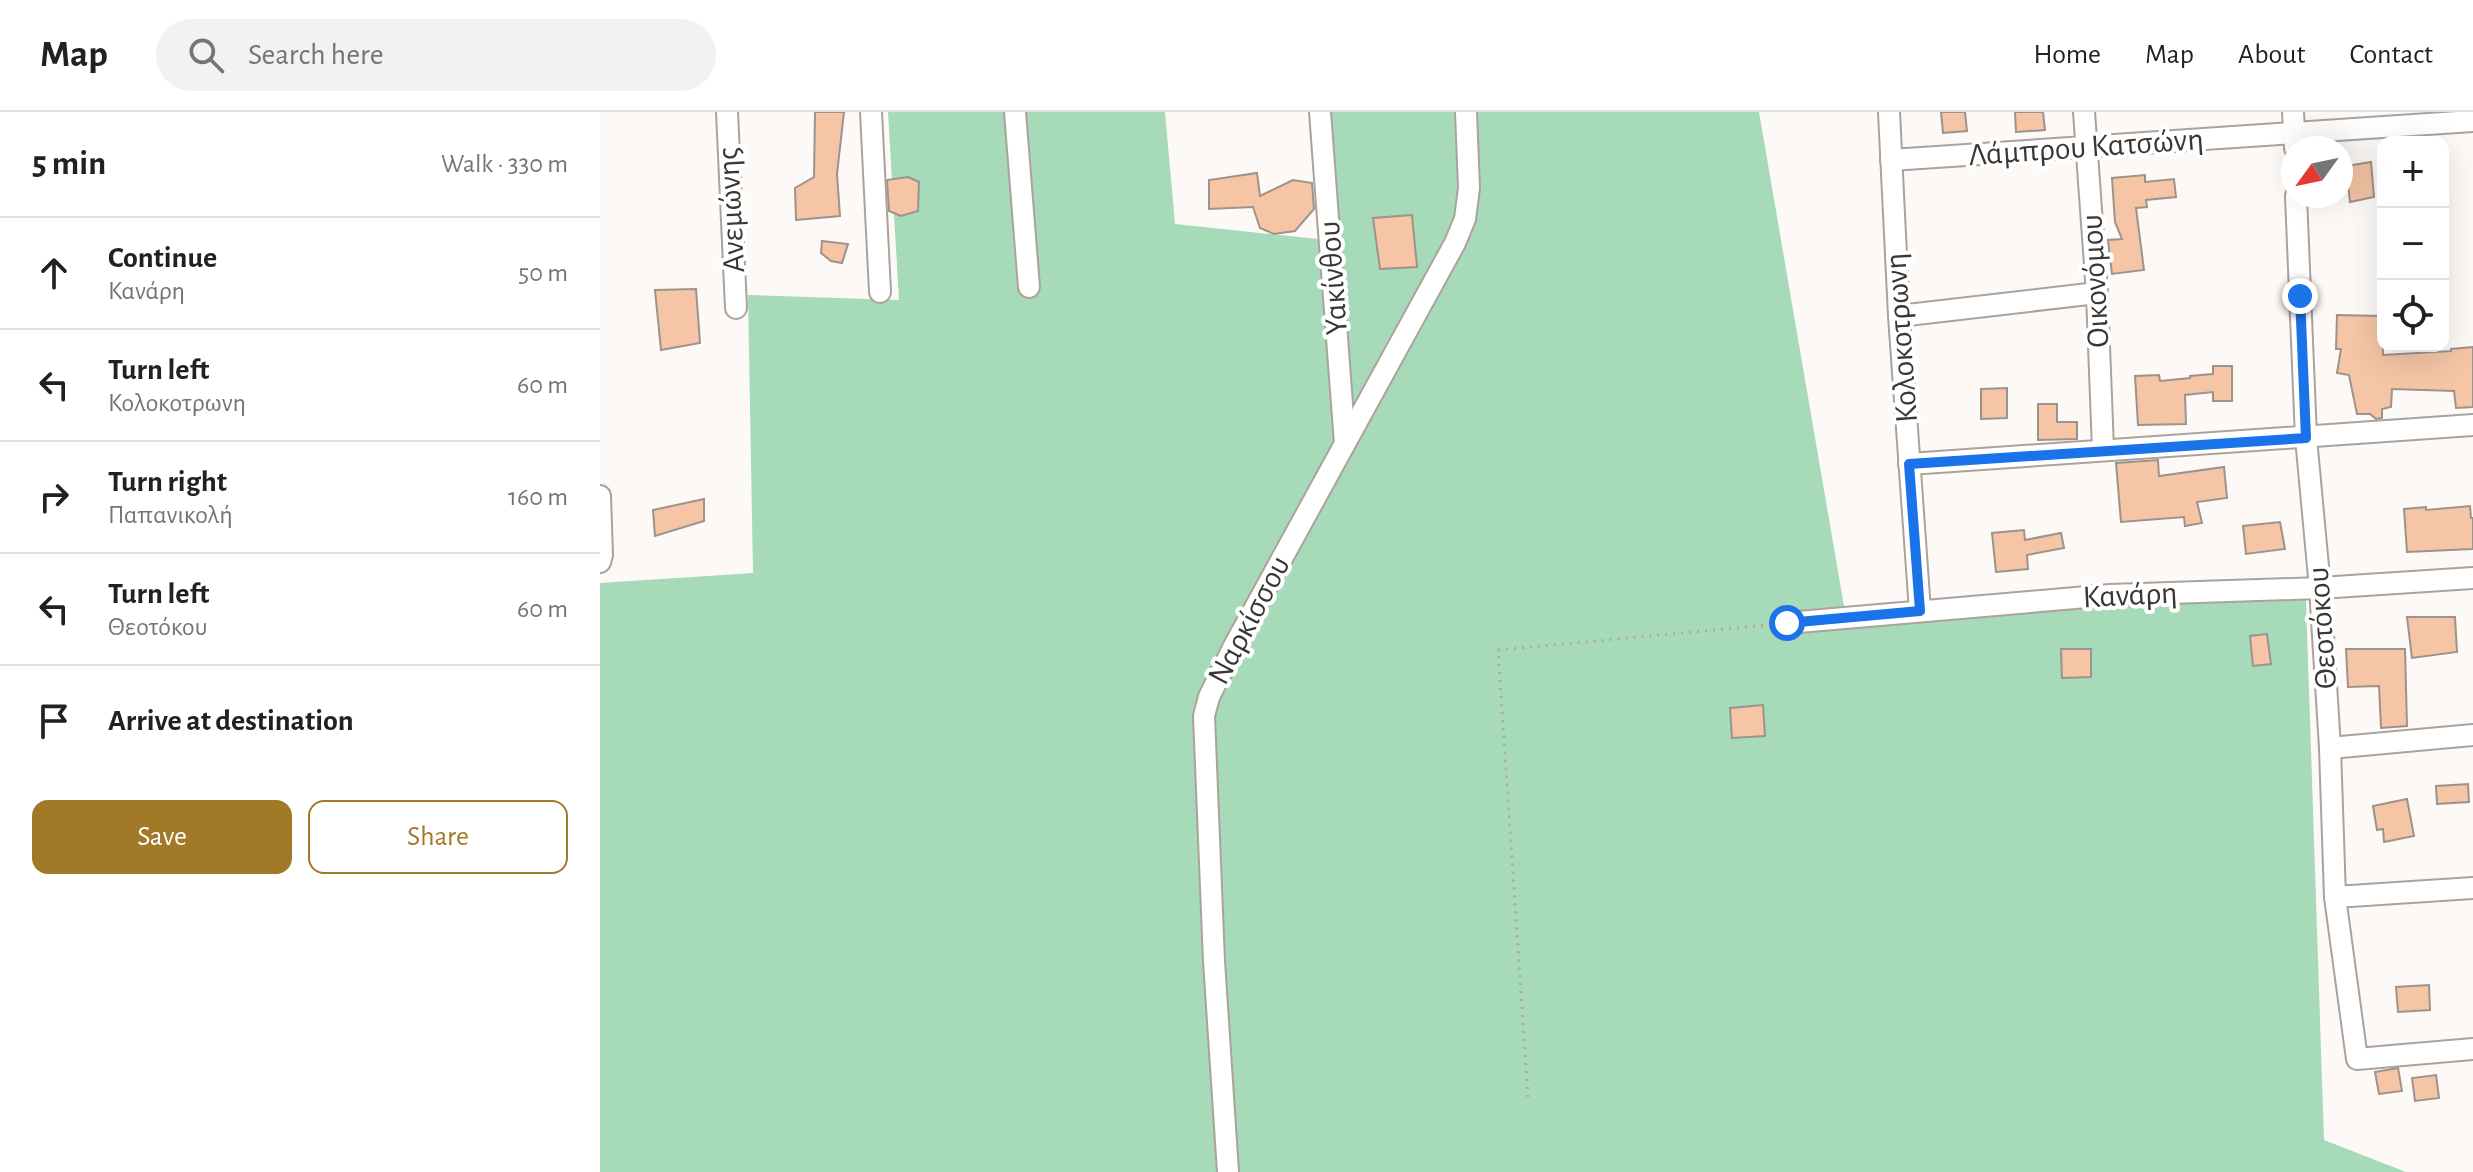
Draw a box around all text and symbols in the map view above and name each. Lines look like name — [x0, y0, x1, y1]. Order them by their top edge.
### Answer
search box — [156, 19, 716, 91]
icon: search — [184, 33, 228, 77]
text: Map — [40, 36, 108, 74]
text: Search here — [248, 40, 384, 70]
text: Home — [2034, 41, 2101, 69]
text: Map — [2145, 41, 2194, 69]
text: About — [2238, 41, 2306, 69]
text: Contact — [2350, 41, 2433, 69]
street label: Λάμπρου Κατσώνη — [1967, 123, 2205, 171]
north arrow — [2281, 136, 2353, 208]
map controls — [2377, 136, 2449, 352]
button: + — [2377, 136, 2449, 208]
street label: Ανεμώνης — [712, 146, 750, 274]
text: 5 min — [32, 147, 106, 181]
text: Walk · 330 m — [441, 151, 568, 177]
button: − — [2377, 208, 2449, 280]
street label: Οικονόμου — [2076, 213, 2114, 349]
street label: Υακίνθου — [1313, 220, 1353, 336]
text: Continue — [108, 243, 217, 273]
icon: ahead — [32, 251, 76, 295]
street label: Κολοκοτρωνη — [1879, 252, 1923, 424]
text: 50 m — [518, 260, 568, 286]
text: Κανάρη — [108, 278, 185, 304]
route end — [2282, 278, 2318, 314]
button: locate — [2377, 280, 2449, 352]
text: Turn left — [108, 355, 209, 385]
icon: left — [32, 363, 76, 407]
text: 60 m — [517, 372, 568, 398]
text: Κολοκοτρωνη — [108, 390, 246, 416]
text: Turn right — [108, 467, 227, 497]
icon: right — [32, 475, 76, 519]
text: 160 m — [508, 484, 568, 510]
text: Παπανικολή — [108, 502, 233, 528]
street label: Ναρκίσσου — [1202, 551, 1296, 689]
street label: Θεοτόκου — [2302, 566, 2342, 690]
street label: Κανάρη — [2082, 577, 2178, 613]
text: Turn left — [108, 579, 209, 609]
icon: left — [32, 587, 76, 631]
text: 60 m — [517, 596, 568, 622]
route start — [1769, 605, 1805, 641]
text: Θεοτόκου — [108, 614, 207, 640]
icon: arrive — [32, 699, 76, 743]
text: Arrive at destination — [108, 706, 354, 736]
button: Save — [32, 800, 292, 874]
button: Share — [308, 800, 568, 874]

